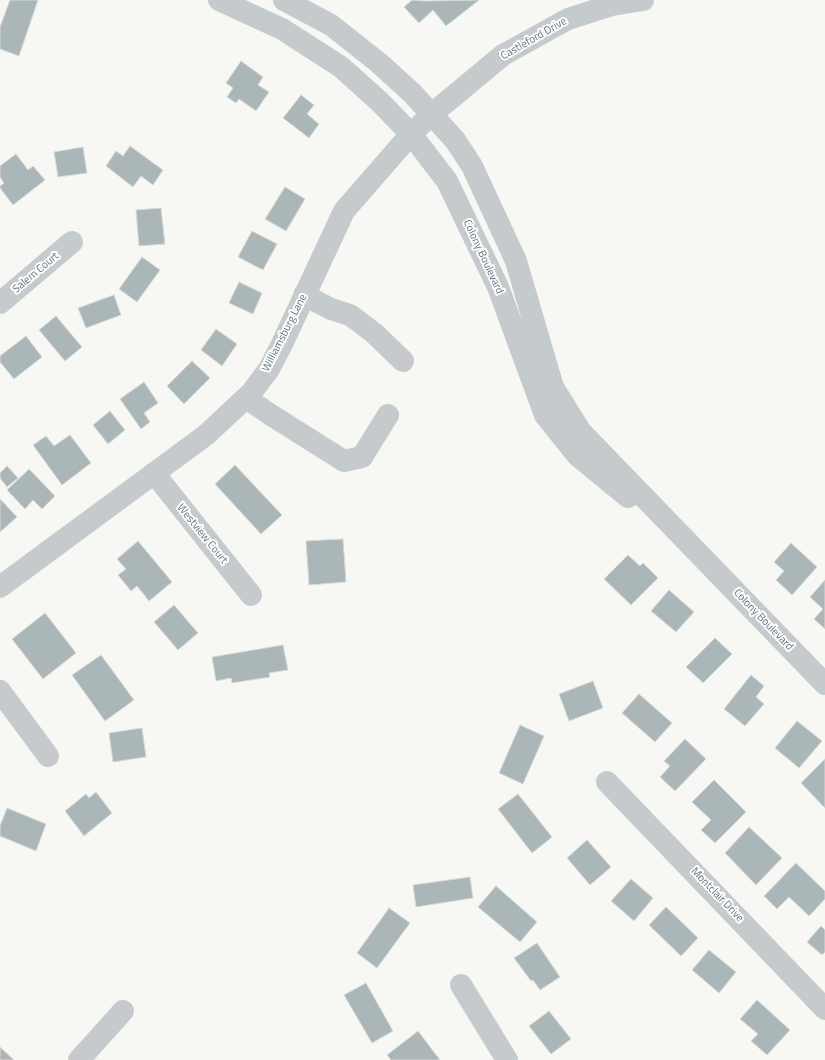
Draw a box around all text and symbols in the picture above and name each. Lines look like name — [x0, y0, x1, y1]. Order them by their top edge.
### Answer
street label: Castleford Drive — [499, 15, 569, 63]
street label: Colony Boulevard — [460, 218, 506, 296]
street label: Salem Court — [10, 250, 62, 296]
street label: Williamsburg Lane — [260, 292, 310, 374]
street label: Westview Court — [174, 501, 230, 567]
street label: Colony Boulevard — [730, 587, 796, 653]
street label: Montclair Drive — [688, 865, 746, 925]

